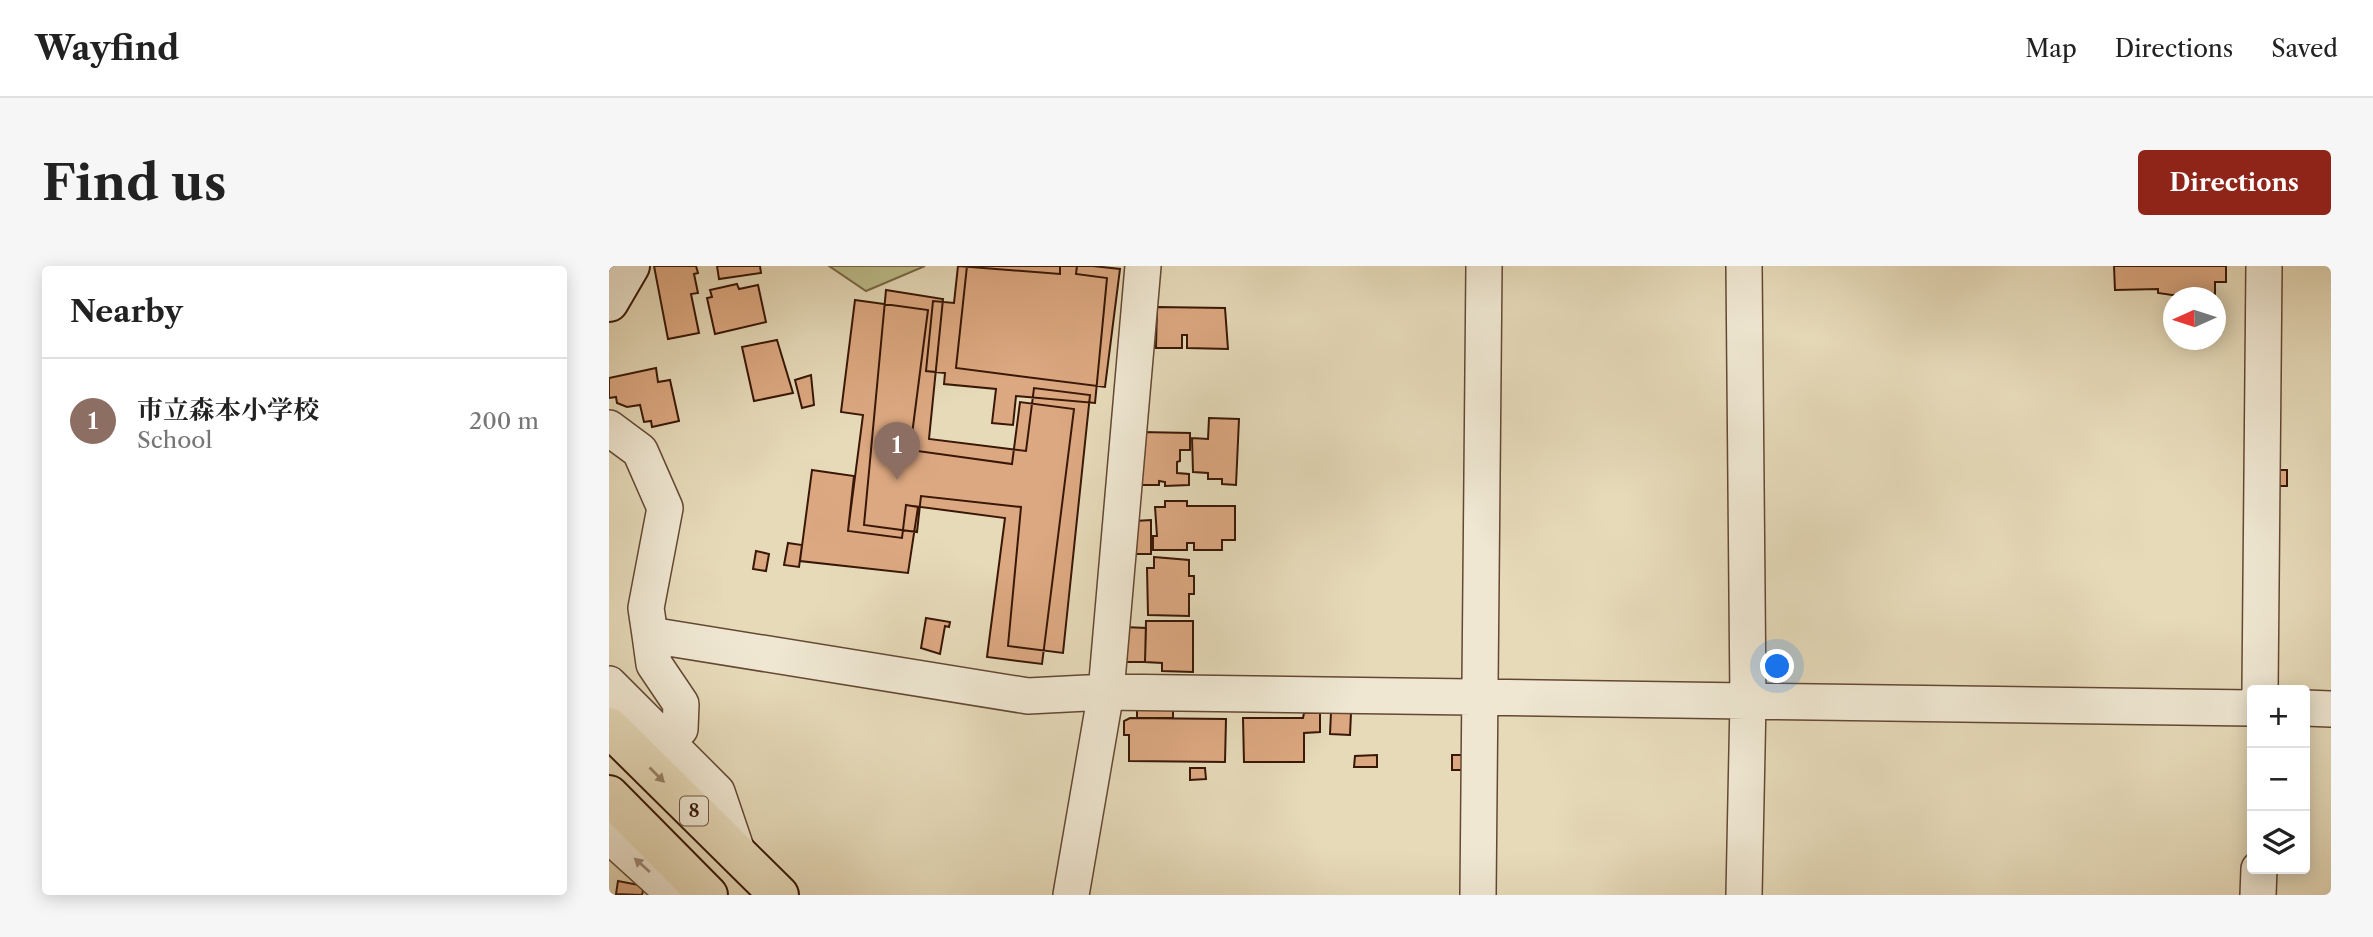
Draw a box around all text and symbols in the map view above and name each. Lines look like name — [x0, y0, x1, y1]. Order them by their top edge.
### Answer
text: Wayfind — [35, 28, 179, 69]
text: Map — [2025, 34, 2077, 63]
text: Directions — [2115, 34, 2233, 63]
text: Saved — [2271, 34, 2338, 63]
button: Directions — [2138, 150, 2331, 215]
text: Find us — [42, 152, 226, 213]
north arrow — [2163, 287, 2226, 350]
text: Nearby — [70, 293, 183, 330]
text: 市立森本小学校 — [137, 394, 319, 426]
text: 1 — [88, 407, 98, 435]
text: 200 m — [469, 407, 539, 435]
pin: 1 — [874, 422, 920, 480]
text: School — [137, 426, 212, 454]
your location — [1760, 649, 1794, 683]
map controls — [2247, 685, 2310, 874]
button: + — [2247, 685, 2310, 748]
button: − — [2247, 748, 2310, 811]
one-way arrow — [649, 766, 666, 783]
road number: 8 — [680, 796, 708, 826]
button: layers — [2247, 811, 2310, 874]
one-way arrow — [633, 857, 651, 873]

